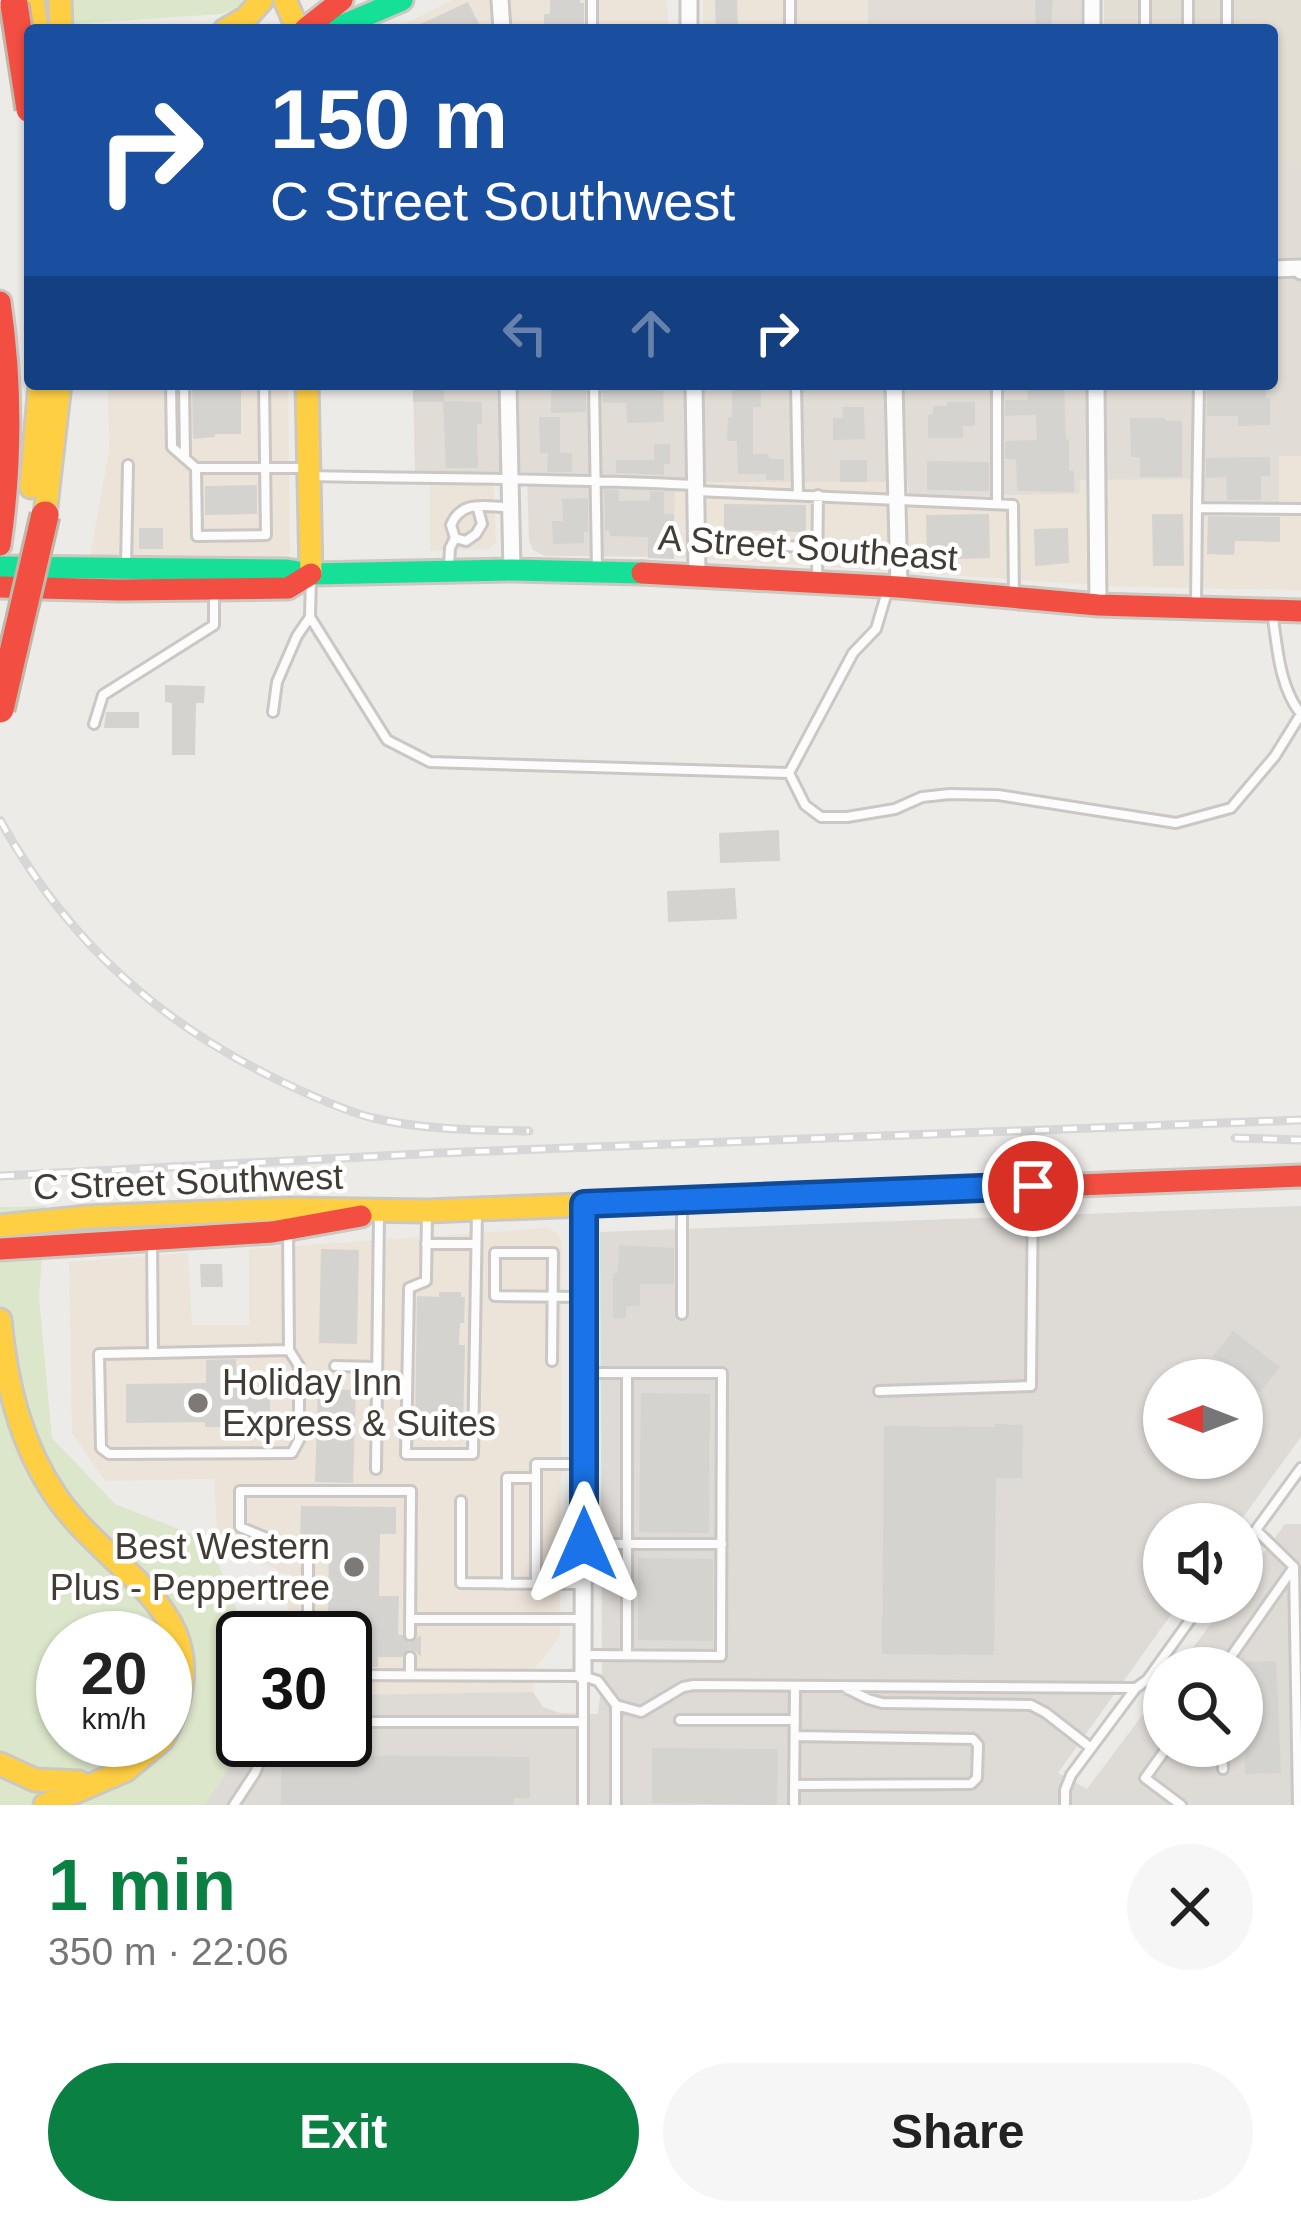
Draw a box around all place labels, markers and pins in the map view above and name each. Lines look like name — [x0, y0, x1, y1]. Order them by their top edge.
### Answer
pin — [982, 1135, 1084, 1237]
place label: Holiday Inn Express & Suites — [222, 1362, 496, 1444]
marker: Holiday Inn Express & Suites — [185, 1390, 211, 1416]
place label: Best Western Plus - Peppertree — [50, 1526, 330, 1608]
marker: Best Western Plus - Peppertree — [341, 1554, 367, 1580]

